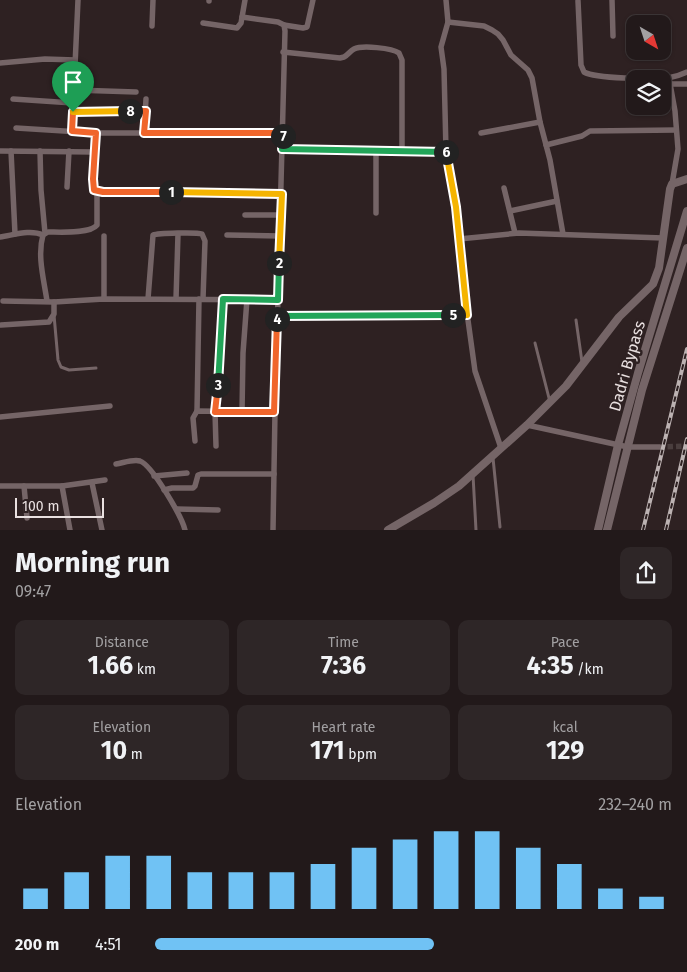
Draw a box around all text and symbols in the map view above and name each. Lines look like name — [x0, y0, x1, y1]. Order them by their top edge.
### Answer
north arrow — [626, 15, 671, 60]
map controls — [626, 15, 671, 115]
pin — [52, 61, 94, 112]
icon: arrive — [59, 68, 87, 96]
button: layers — [626, 70, 671, 115]
pin: 8 — [118, 98, 142, 124]
text: 8 — [126, 103, 135, 120]
pin: 7 — [270, 124, 296, 148]
text: 7 — [280, 128, 287, 145]
pin: 6 — [434, 140, 458, 164]
text: 6 — [443, 144, 450, 161]
pin: 1 — [158, 180, 184, 204]
text: 1 — [168, 184, 175, 201]
pin: 2 — [266, 250, 292, 276]
text: 2 — [276, 255, 283, 272]
pin: 5 — [440, 302, 466, 328]
pin: 4 — [264, 306, 290, 332]
text: 5 — [450, 307, 457, 324]
text: 4 — [274, 311, 281, 328]
street label: Dadri Bypass — [605, 318, 649, 414]
pin: 3 — [206, 372, 230, 398]
text: 3 — [215, 377, 222, 394]
scale bar — [15, 494, 104, 518]
text: 100 m — [22, 498, 59, 515]
text: Morning run — [15, 546, 170, 579]
button: share — [620, 547, 672, 599]
text: 09:47 — [15, 582, 51, 601]
text: Distance — [95, 634, 149, 651]
text: Time — [328, 634, 359, 651]
text: Pace — [551, 634, 580, 651]
text: 1.66 — [88, 651, 133, 681]
text: 7:36 — [321, 651, 366, 681]
text: 4:35 — [527, 651, 574, 681]
text: km — [133, 661, 156, 678]
text: /km — [574, 661, 604, 678]
text: Elevation — [92, 719, 151, 736]
text: Heart rate — [312, 719, 375, 736]
text: kcal — [553, 719, 578, 736]
text: 10 — [101, 736, 127, 766]
text: 171 — [310, 736, 345, 766]
text: 129 — [546, 736, 584, 766]
text: m — [127, 746, 143, 763]
text: bpm — [345, 746, 377, 763]
text: Elevation — [15, 795, 82, 814]
text: 232–240 m — [598, 795, 672, 814]
text: 200 m — [15, 935, 59, 954]
text: 4:51 — [95, 935, 122, 954]

